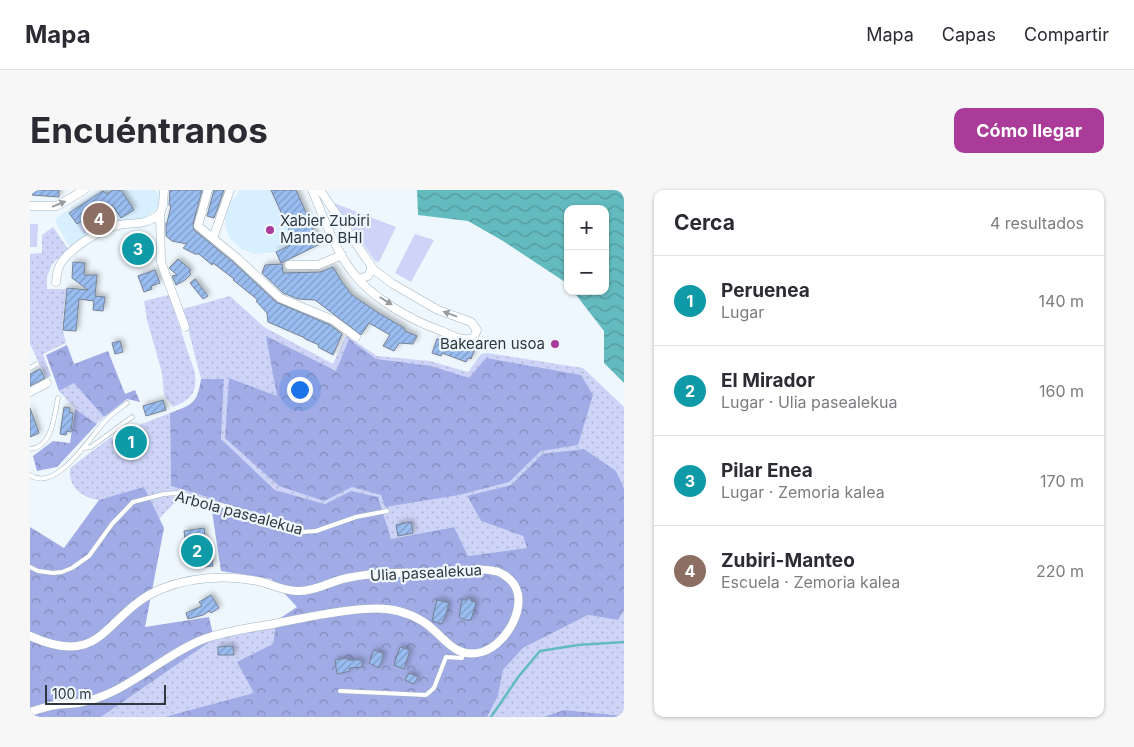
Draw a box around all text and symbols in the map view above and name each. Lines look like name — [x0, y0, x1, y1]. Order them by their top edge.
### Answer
text: Mapa — [25, 20, 91, 49]
text: Mapa — [866, 24, 914, 45]
text: Capas — [942, 24, 996, 45]
text: Compartir — [1024, 24, 1109, 45]
button: Cómo llegar — [954, 108, 1104, 153]
text: Encuéntranos — [30, 109, 268, 151]
one-way arrow — [52, 200, 67, 208]
pin: 4 — [83, 200, 115, 238]
map controls — [564, 205, 609, 295]
button: + — [564, 205, 609, 250]
text: Cerca — [674, 210, 735, 235]
place label: Xabier Zubiri Manteo BHI — [280, 211, 370, 247]
text: 4 resultados — [990, 213, 1084, 233]
marker: Xabier Zubiri Manteo BHI — [264, 224, 276, 236]
pin: 3 — [122, 230, 154, 268]
button: − — [564, 250, 609, 295]
text: Peruenea — [721, 279, 810, 302]
text: 1 — [687, 291, 693, 311]
text: 140 m — [1039, 291, 1084, 311]
one-way arrow — [379, 296, 392, 306]
text: Lugar — [721, 302, 764, 322]
one-way arrow — [443, 310, 458, 317]
place label: Bakearen usoa — [440, 334, 545, 353]
marker: Bakearen usoa — [549, 338, 561, 350]
text: El Mirador — [721, 369, 815, 392]
your location — [287, 377, 313, 403]
text: 2 — [685, 381, 695, 401]
text: 160 m — [1039, 381, 1084, 401]
text: Lugar · Ulia pasealekua — [721, 392, 897, 412]
pin: 1 — [115, 423, 147, 461]
text: Pilar Enea — [721, 459, 813, 482]
text: 3 — [685, 471, 695, 491]
text: 170 m — [1040, 471, 1084, 491]
text: Lugar · Zemoria kalea — [721, 482, 885, 502]
street label: Arbola pasealekua — [173, 486, 305, 539]
pin: 2 — [181, 532, 213, 570]
text: Zubiri-Manteo — [721, 549, 855, 572]
street label: Ulia pasealekua — [370, 560, 482, 585]
text: 4 — [685, 561, 695, 581]
text: 220 m — [1036, 561, 1084, 581]
text: Escuela · Zemoria kalea — [721, 572, 900, 592]
scale bar — [45, 682, 166, 705]
text: 100 m — [52, 685, 92, 702]

